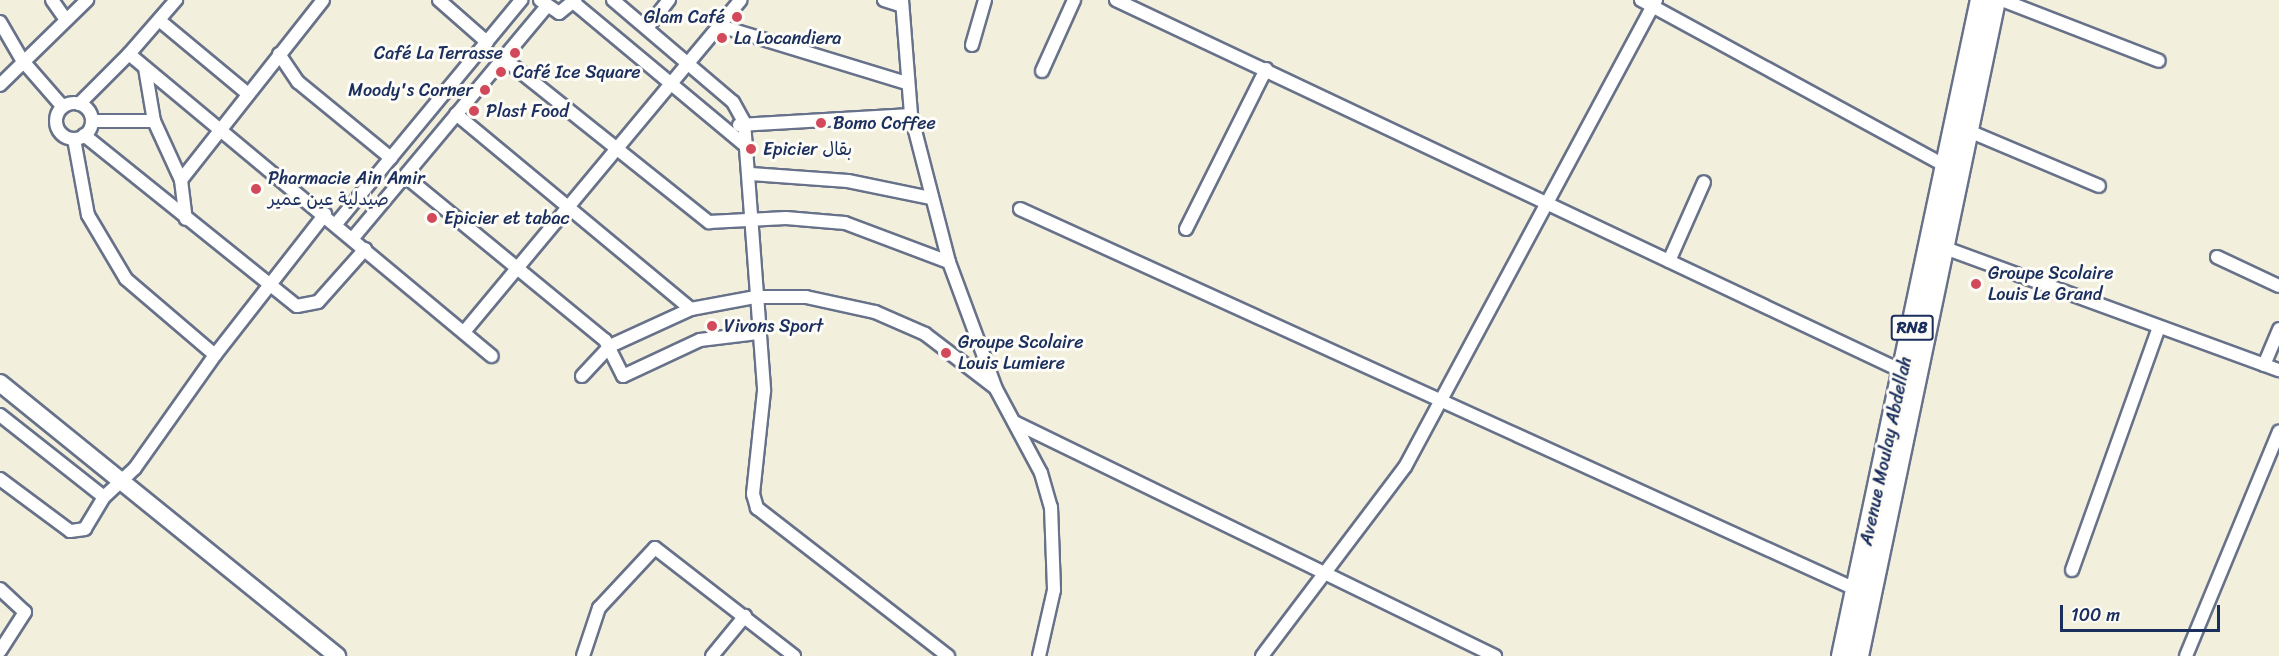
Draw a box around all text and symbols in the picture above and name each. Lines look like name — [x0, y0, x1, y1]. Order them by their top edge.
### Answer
place label: Glam Café — [644, 6, 725, 28]
marker: Glam Café — [730, 10, 744, 24]
place label: La Locandiera — [734, 27, 841, 49]
marker: La Locandiera — [715, 31, 729, 45]
place label: Café La Terrasse — [373, 42, 503, 64]
marker: Café La Terrasse — [508, 46, 522, 60]
place label: Café Ice Square — [513, 61, 640, 83]
marker: Café Ice Square — [494, 65, 508, 79]
place label: Moody's Corner — [348, 79, 473, 101]
marker: Moody's Corner — [478, 83, 492, 97]
place label: Plast Food — [486, 100, 569, 122]
marker: Plast Food — [467, 104, 481, 118]
place label: Bomo Coffee — [833, 112, 935, 134]
marker: Bomo Coffee — [814, 116, 828, 130]
place label: Epicier بقال — [763, 138, 852, 160]
marker: Epicier بقال — [744, 142, 758, 156]
place label: Pharmacie Ain Amir صيدلية عين عمير — [268, 168, 425, 210]
marker: Pharmacie Ain Amir صيدلية عين عمير — [249, 182, 263, 196]
place label: Epicier et tabac — [444, 207, 569, 229]
marker: Epicier et tabac — [425, 211, 439, 225]
place label: Groupe Scolaire Louis Le Grand — [1988, 263, 2113, 306]
marker: Groupe Scolaire Louis Le Grand — [1969, 277, 1983, 291]
place label: Vivons Sport — [724, 315, 824, 337]
road number: RN8 — [1890, 315, 1934, 341]
marker: Vivons Sport — [705, 319, 719, 333]
place label: Groupe Scolaire Louis Lumiere — [958, 332, 1083, 374]
marker: Groupe Scolaire Louis Lumiere — [939, 346, 953, 360]
street label: Avenue Moulay Abdellah — [1855, 354, 1917, 548]
scale bar — [2063, 593, 2224, 631]
text: 100 m — [2071, 599, 2120, 631]

